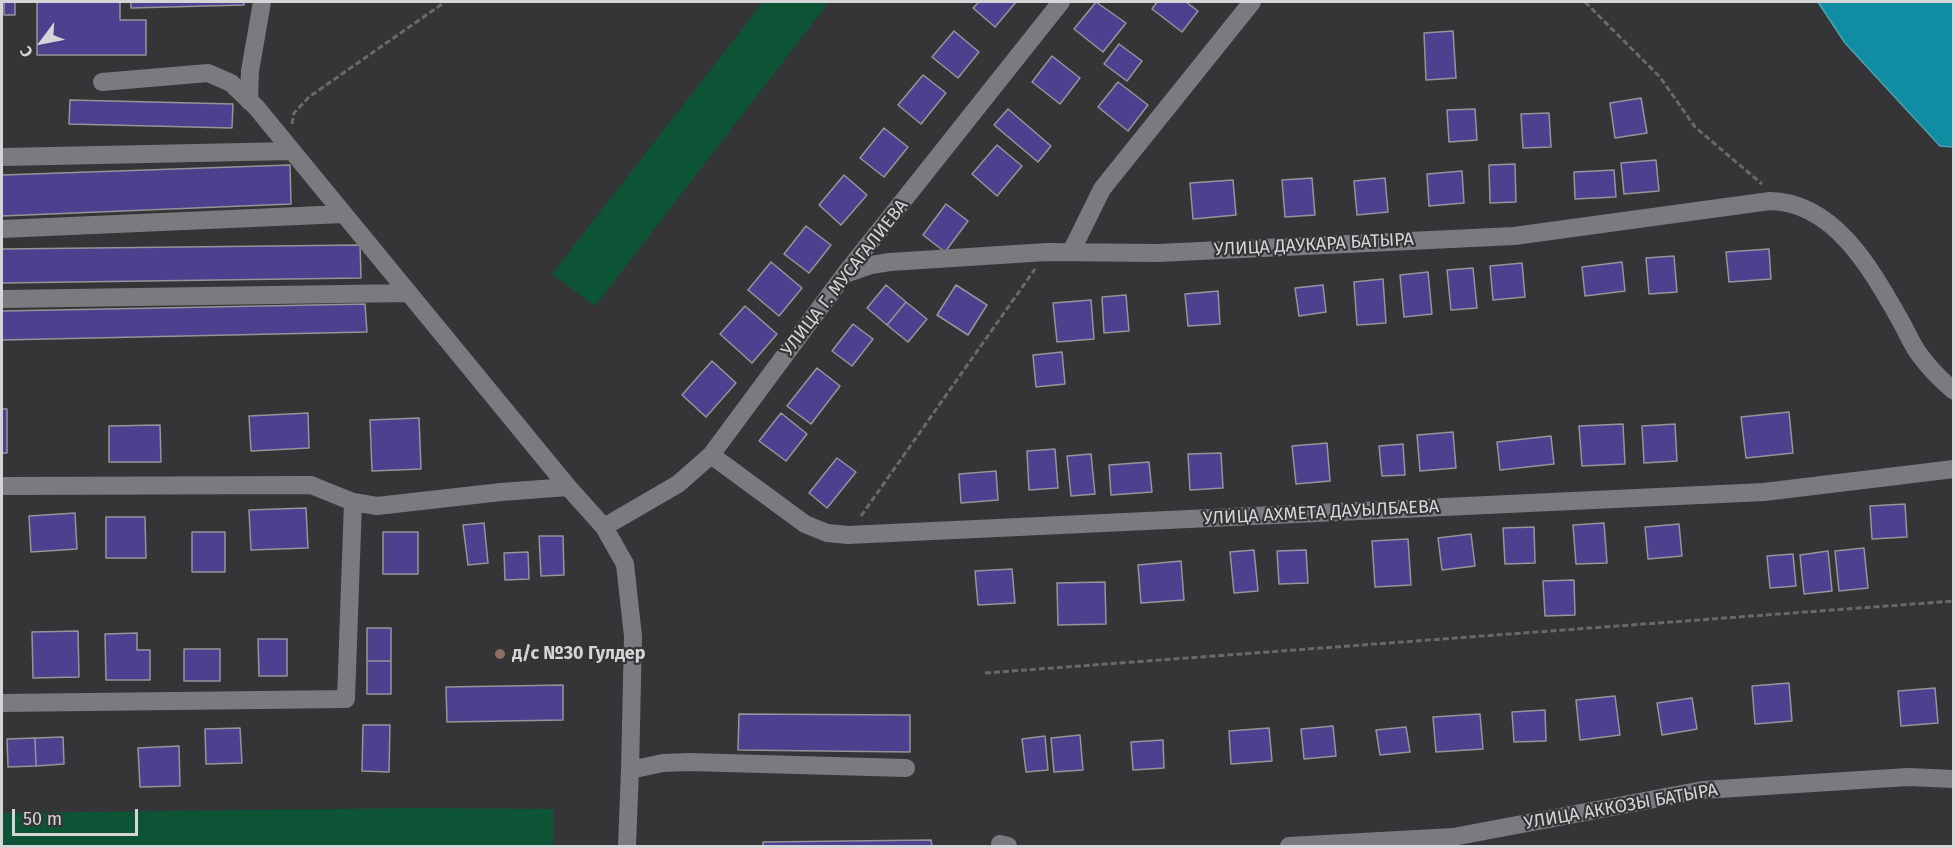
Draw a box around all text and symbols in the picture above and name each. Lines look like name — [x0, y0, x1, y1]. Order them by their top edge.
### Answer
north arrow — [12, 12, 72, 72]
text: С — [16, 43, 37, 61]
street label: УЛИЦА Г. МУСАГАЛИЕВА — [777, 195, 913, 361]
street label: УЛИЦА ДАУКАРА БАТЫРА — [1214, 229, 1414, 261]
street label: УЛИЦА АХМЕТА ДАУЫЛБАЕВА — [1202, 496, 1440, 530]
place label: д/с №30 Гулдер — [512, 643, 646, 665]
marker: д/с №30 Гулдер — [493, 647, 507, 661]
street label: УЛИЦА АККОЗЫ БАТЫРА — [1523, 779, 1719, 835]
scale bar — [15, 797, 141, 835]
text: 50 m — [23, 808, 62, 830]

